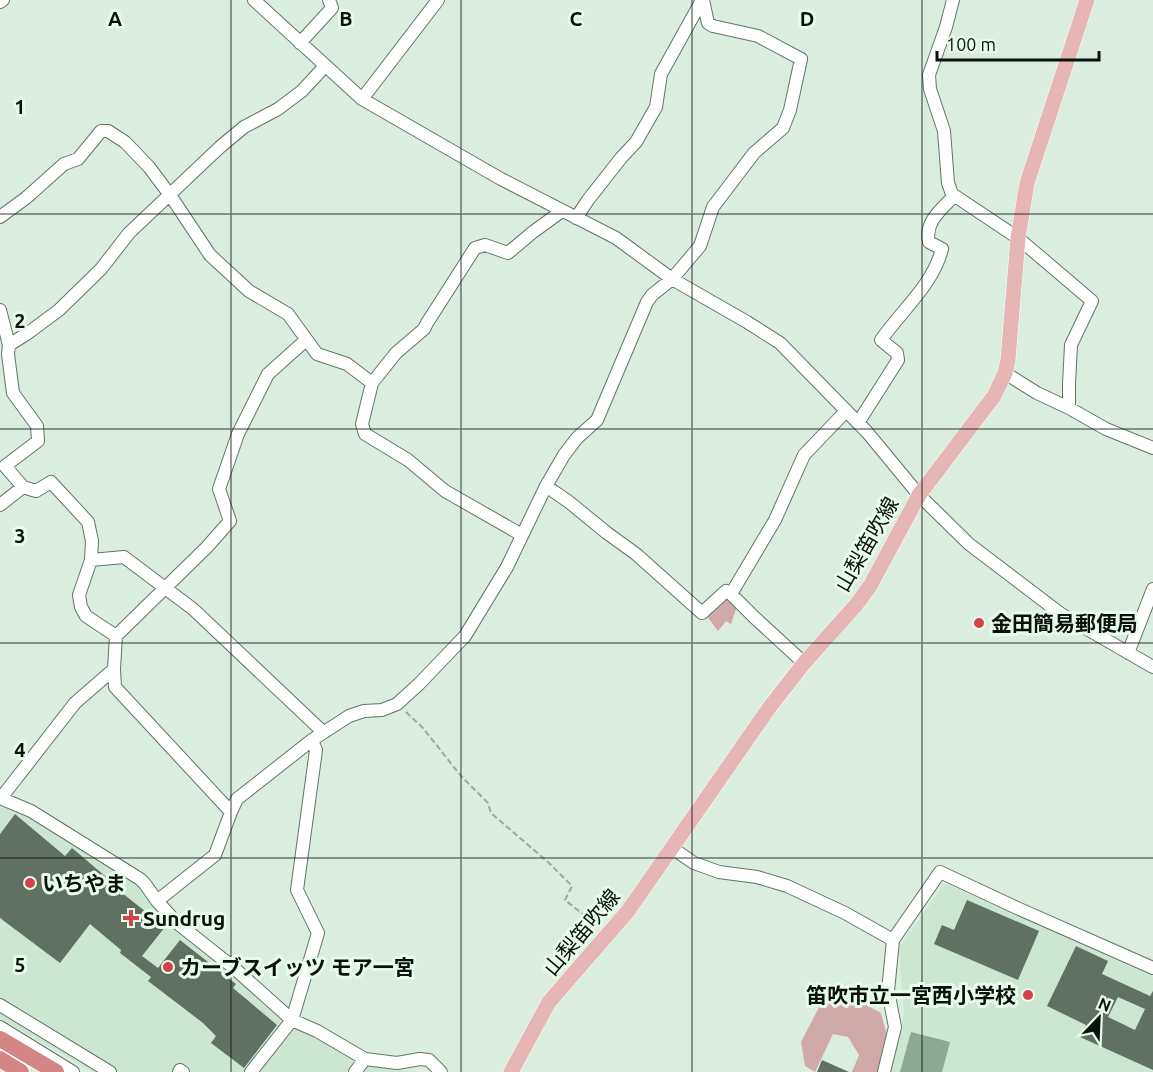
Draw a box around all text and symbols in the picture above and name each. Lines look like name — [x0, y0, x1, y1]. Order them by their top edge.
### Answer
text: A — [108, 7, 122, 30]
text: B — [339, 7, 353, 30]
text: C — [570, 7, 583, 30]
text: D — [800, 7, 814, 30]
scale bar — [937, 24, 1099, 62]
text: 100 m — [946, 34, 996, 54]
text: 1 — [14, 95, 26, 118]
text: 2 — [14, 309, 26, 332]
street label: 山梨笛吹線 — [829, 493, 903, 595]
text: 3 — [14, 524, 26, 547]
place label: 金田簡易郵便局 — [991, 611, 1138, 635]
marker: 金田簡易郵便局 — [972, 616, 986, 630]
text: 4 — [14, 738, 26, 761]
place label: いちやま — [42, 871, 126, 895]
marker: いちやま — [23, 876, 37, 890]
street label: 山梨笛吹線 — [538, 884, 624, 980]
place label: Sundrug — [143, 906, 225, 930]
marker: Sundrug — [124, 911, 138, 925]
text: 5 — [14, 953, 26, 976]
place label: カーブスイッツ モア一宮 — [180, 955, 415, 979]
marker: カーブスイッツ モア一宮 — [161, 960, 175, 974]
place label: 笛吹市立一宮西小学校 — [806, 983, 1016, 1007]
marker: 笛吹市立一宮西小学校 — [1021, 988, 1035, 1002]
north arrow — [1069, 988, 1129, 1048]
text: N — [1096, 994, 1114, 1015]

